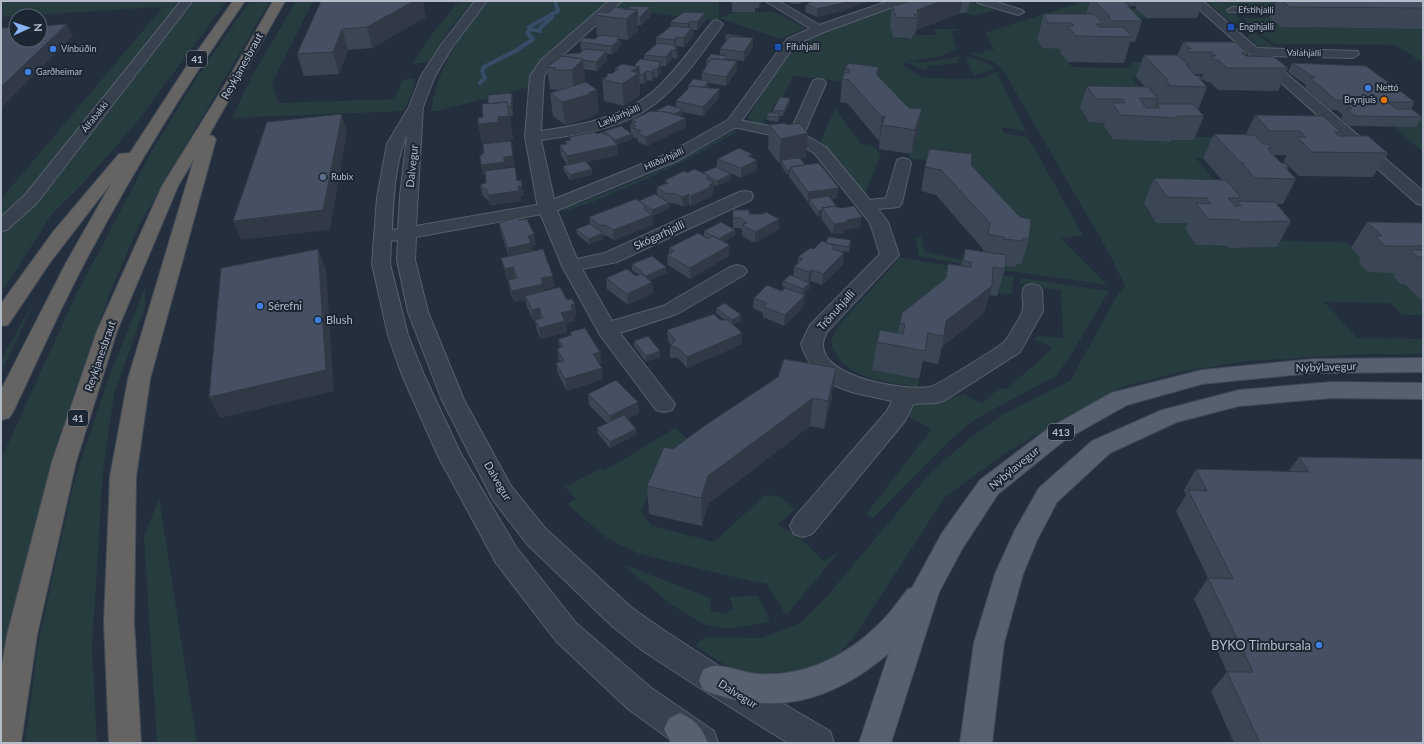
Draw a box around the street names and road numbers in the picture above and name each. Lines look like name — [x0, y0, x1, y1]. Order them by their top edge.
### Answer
street label: Efstihjalli — [1238, 4, 1274, 15]
street label: Reykjanesbraut — [218, 30, 265, 101]
street label: Valahjalli — [1287, 47, 1321, 58]
road number: 41 — [187, 51, 207, 67]
street label: Álfabakki — [79, 99, 110, 135]
street label: Lækjarhjalli — [596, 102, 641, 129]
street label: Dalvegur — [403, 144, 420, 188]
street label: Hlíðarhjalli — [642, 145, 685, 172]
street label: Skógarhjalli — [631, 217, 687, 252]
street label: Trönuhjalli — [814, 287, 857, 332]
street label: Reykjanesbraut — [81, 319, 118, 393]
street label: Nýbýlavegur — [1295, 359, 1357, 374]
road number: 41 — [68, 410, 88, 426]
road number: 413 — [1048, 424, 1074, 440]
street label: Nýbýlavegur — [986, 443, 1041, 492]
street label: Dalvegur — [482, 459, 515, 503]
street label: Dalvegur — [716, 677, 760, 711]

